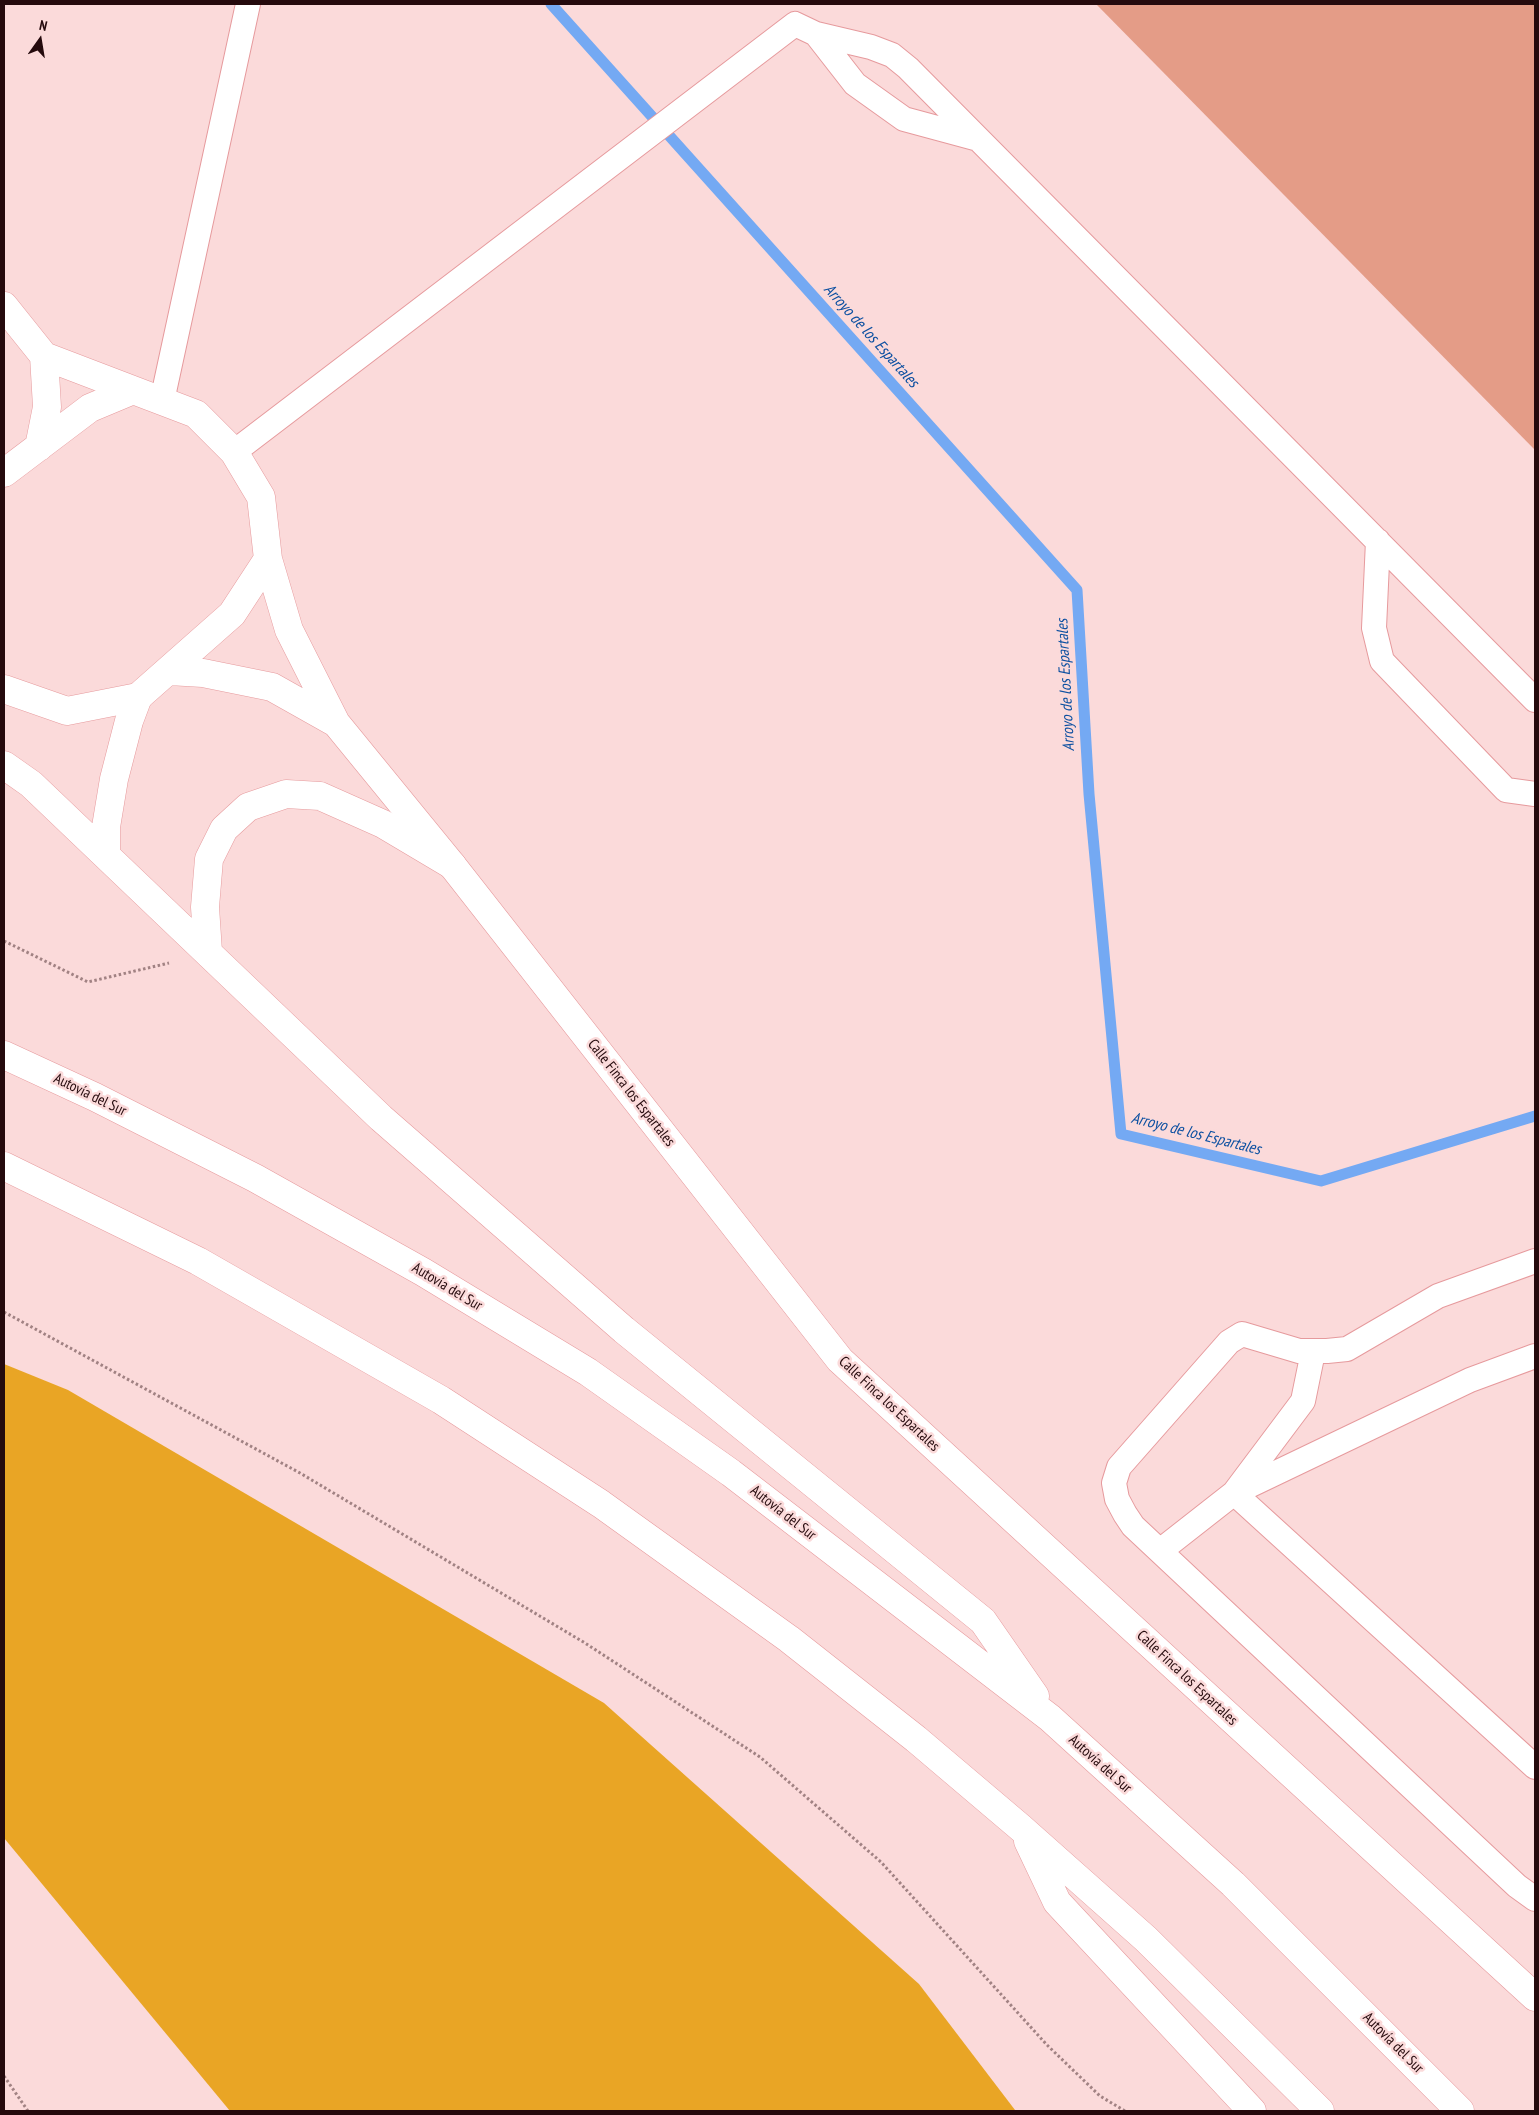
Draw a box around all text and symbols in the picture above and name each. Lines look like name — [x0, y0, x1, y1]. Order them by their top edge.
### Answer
north arrow — [15, 15, 65, 65]
text: N — [38, 16, 49, 35]
water label: Arroyo de los Espartales — [819, 280, 923, 392]
water label: Arroyo de los Espartales — [1053, 618, 1079, 752]
street label: Calle Finca los Espartales — [584, 1036, 678, 1150]
street label: Autovía del Sur — [51, 1070, 129, 1120]
water label: Arroyo de los Espartales — [1129, 1109, 1263, 1159]
street label: Autovía del Sur — [409, 1259, 485, 1315]
street label: Calle Finca los Espartales — [835, 1353, 943, 1455]
street label: Autovía del Sur — [746, 1482, 820, 1544]
street label: Calle Finca los Espartales — [1133, 1627, 1241, 1729]
street label: Autovía del Sur — [1065, 1731, 1135, 1797]
street label: Autovía del Sur — [1359, 2009, 1427, 2077]

